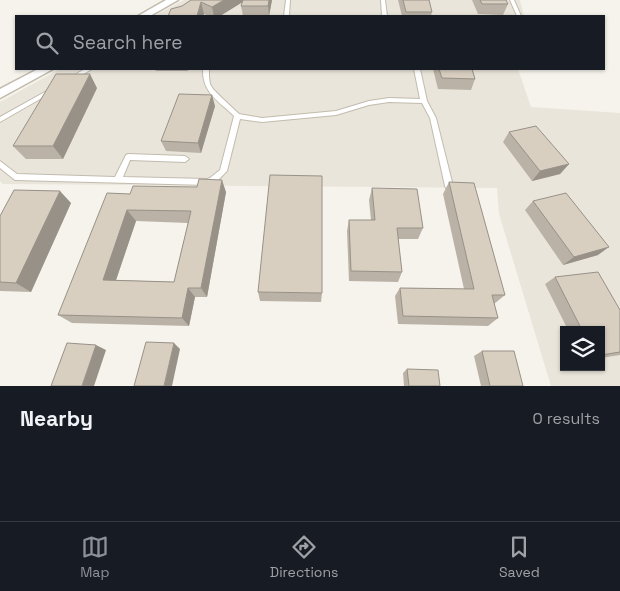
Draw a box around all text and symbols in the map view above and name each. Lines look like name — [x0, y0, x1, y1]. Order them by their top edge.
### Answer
search box — [15, 15, 605, 70]
icon: search — [33, 29, 61, 57]
text: Search here — [73, 30, 183, 55]
map controls — [560, 326, 605, 371]
button: layers — [560, 326, 605, 371]
text: Nearby — [20, 405, 93, 432]
text: 0 results — [532, 408, 600, 429]
tab: Map — [80, 533, 109, 581]
tab: Directions — [270, 533, 338, 581]
tab: Saved — [499, 533, 540, 581]

